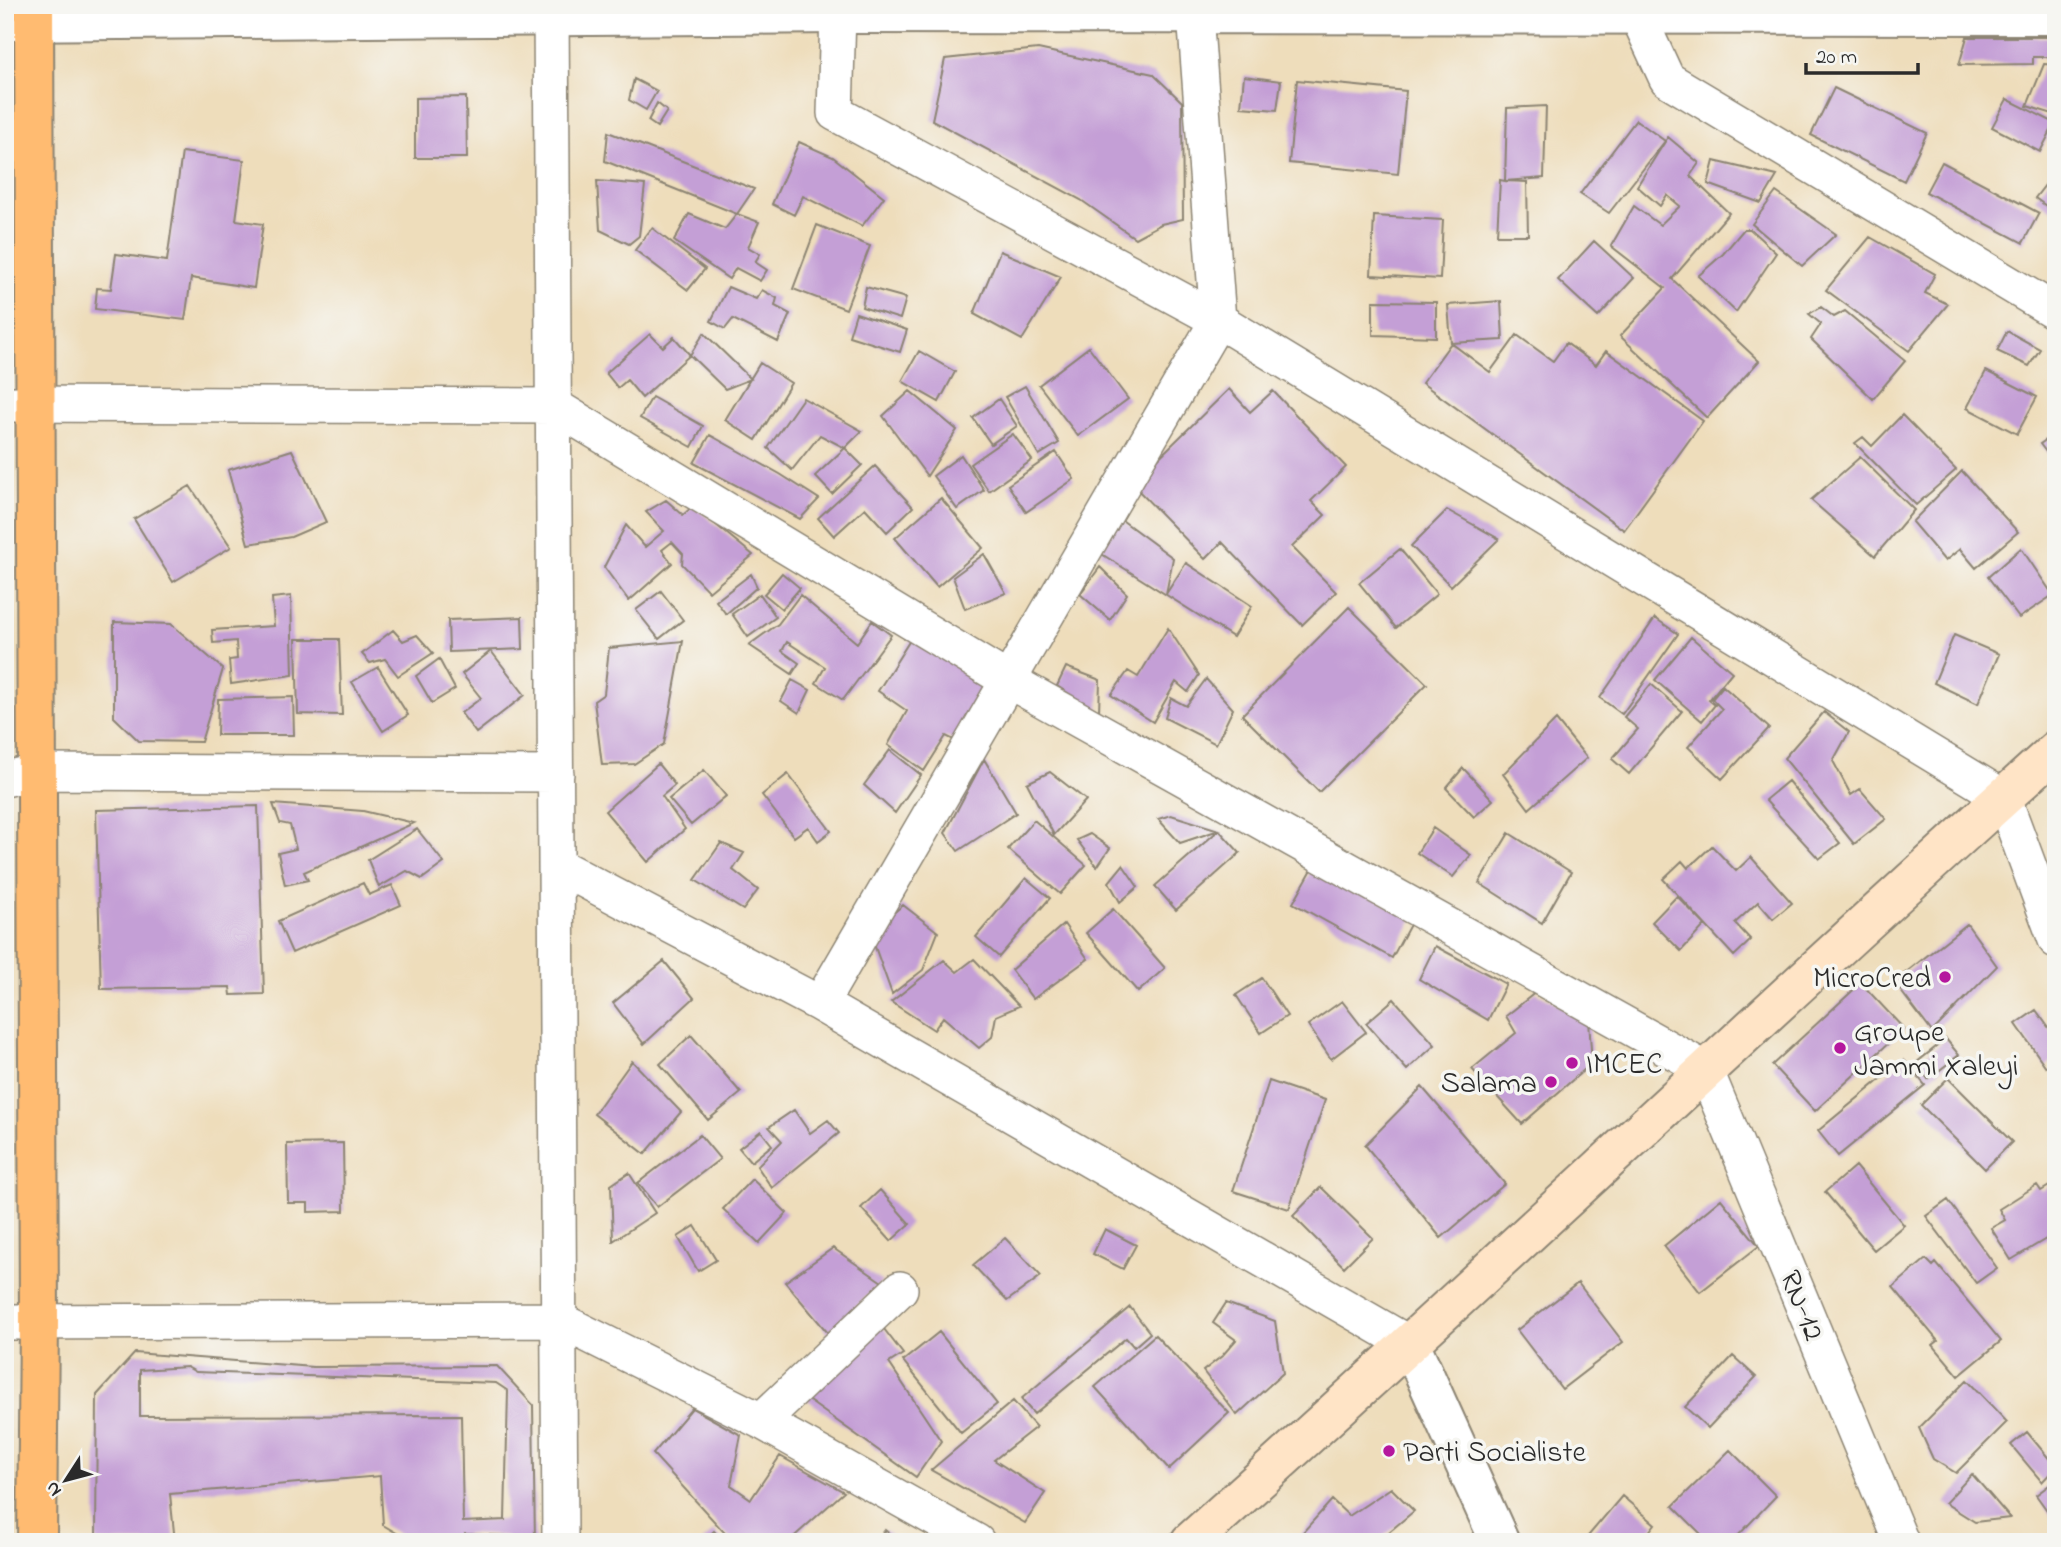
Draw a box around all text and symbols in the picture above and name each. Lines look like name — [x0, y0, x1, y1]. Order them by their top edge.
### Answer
scale bar — [1806, 32, 1918, 76]
text: 20 m — [1816, 43, 1857, 73]
place label: MicroCred — [1813, 958, 1931, 1002]
marker: MicroCred — [1937, 969, 1953, 985]
place label: Groupe Jammi Xaleyi — [1854, 1012, 2018, 1090]
marker: Groupe Jammi Xaleyi — [1832, 1040, 1848, 1056]
place label: IMCEC — [1586, 1044, 1662, 1088]
marker: IMCEC — [1564, 1055, 1580, 1071]
place label: Salama — [1441, 1063, 1537, 1107]
marker: Salama — [1543, 1074, 1559, 1090]
street label: RN-12 — [1766, 1264, 1834, 1348]
place label: Parti Socialiste — [1403, 1432, 1587, 1476]
marker: Parti Socialiste — [1381, 1443, 1397, 1459]
north arrow — [32, 1446, 102, 1516]
text: N — [39, 1475, 69, 1502]

